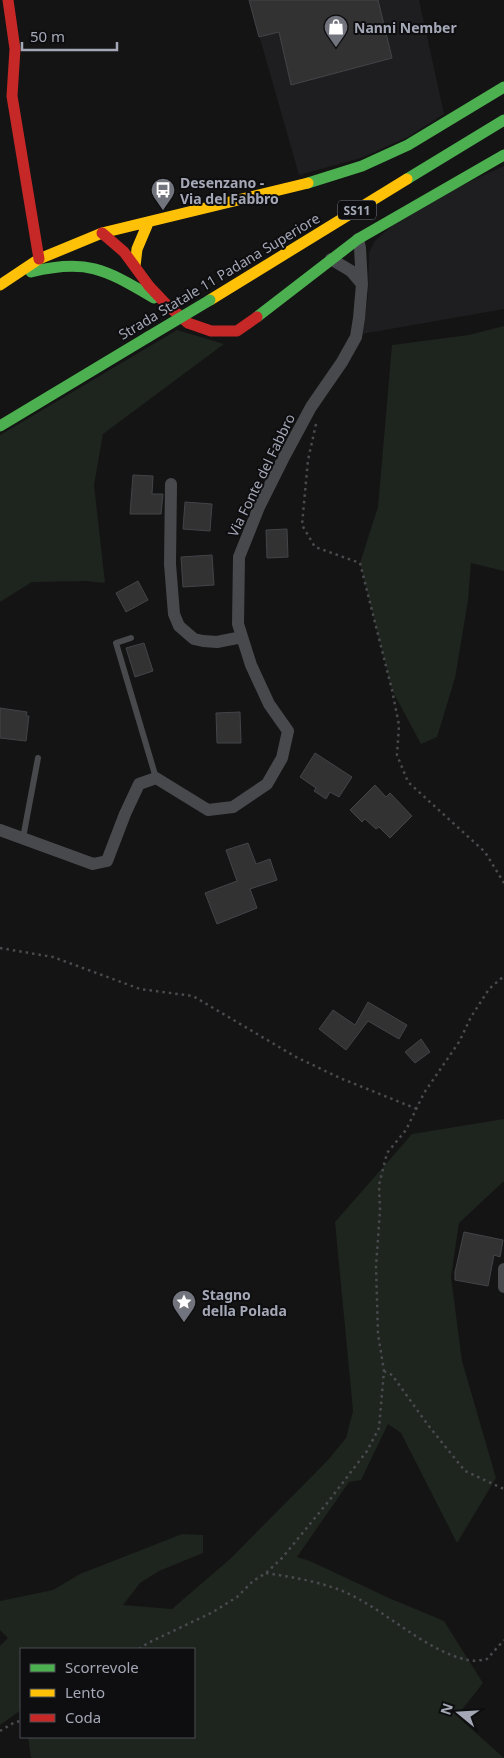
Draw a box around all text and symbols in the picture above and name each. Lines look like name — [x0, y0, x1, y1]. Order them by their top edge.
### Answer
shop icon: Nanni Nember — [323, 14, 349, 48]
place label: Nanni Nember — [354, 18, 457, 37]
scale bar — [22, 20, 118, 52]
text: 50 m — [30, 26, 65, 46]
place label: Desenzano - Via del Fabbro — [180, 173, 279, 208]
bus stop icon: Desenzano - Via del Fabbro — [150, 177, 176, 211]
road number: SS11 — [338, 200, 376, 220]
street label: Strada Statale 11 Padana Superiore — [115, 208, 323, 344]
street label: Via Fonte del Fabbro — [223, 410, 299, 540]
place label: Stagno della Polada — [202, 1285, 287, 1320]
place icon: Stagno della Polada — [171, 1289, 197, 1323]
legend — [20, 1648, 195, 1738]
text: Scorrevole — [65, 1657, 139, 1677]
text: Lento — [65, 1682, 105, 1702]
north arrow — [434, 1688, 484, 1738]
text: N — [435, 1700, 457, 1717]
text: Coda — [65, 1707, 101, 1727]

